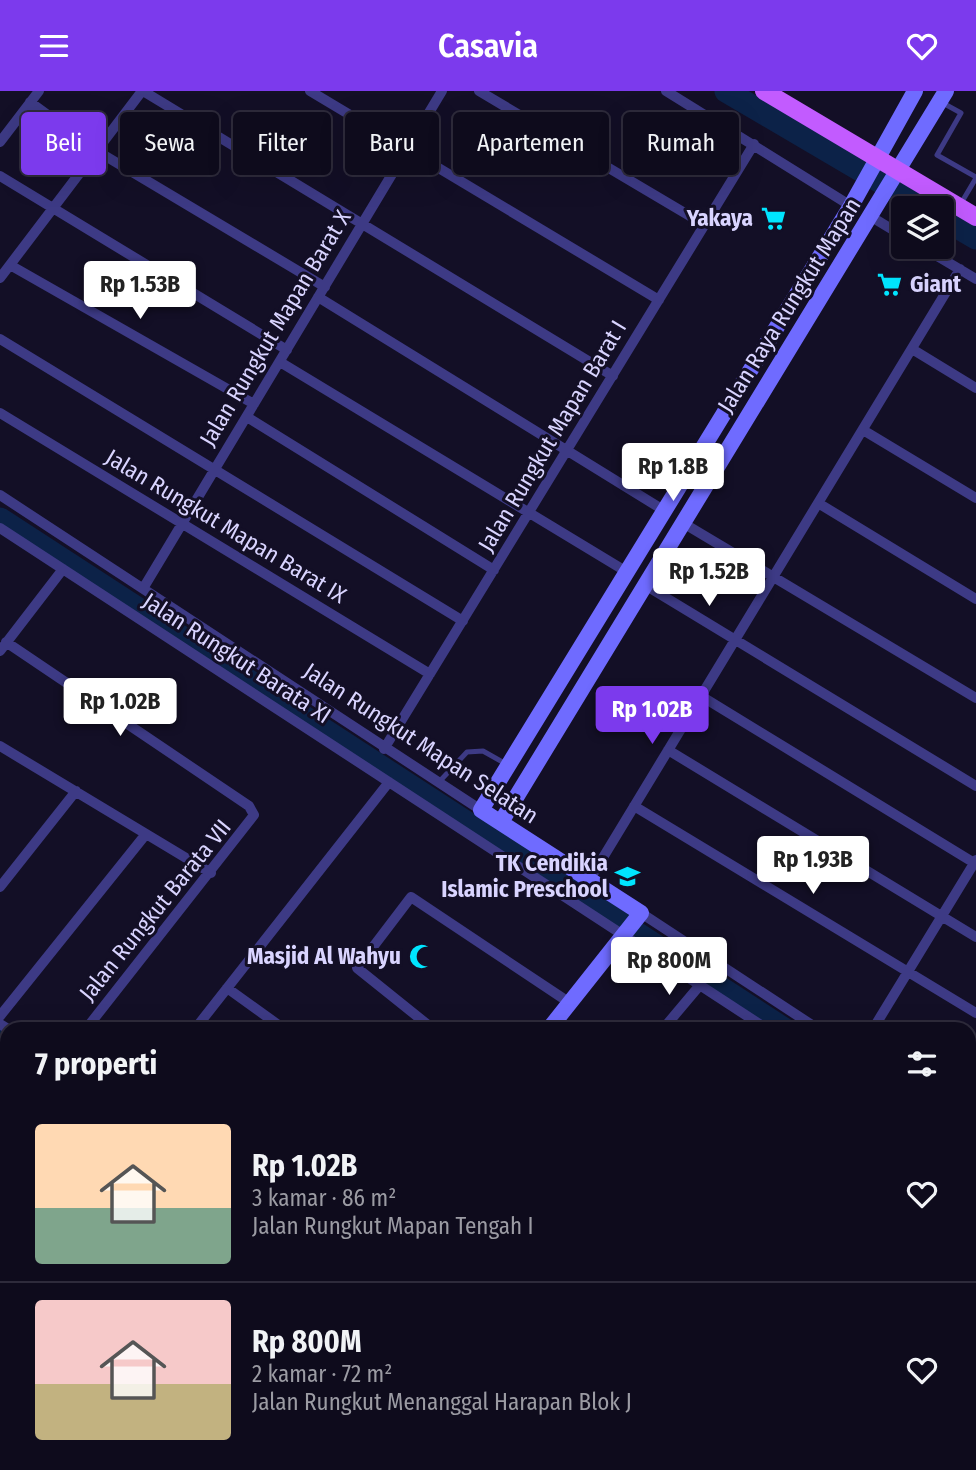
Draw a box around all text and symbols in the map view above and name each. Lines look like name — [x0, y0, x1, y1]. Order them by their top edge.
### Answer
icon: menu — [35, 27, 73, 65]
text: Casavia — [438, 27, 538, 65]
icon: heart — [903, 27, 941, 65]
chip: Beli — [21, 112, 106, 175]
chip: Sewa — [120, 112, 219, 175]
chip: Filter — [233, 112, 331, 175]
chip: Baru — [345, 112, 439, 175]
chip: Apartemen — [453, 112, 609, 175]
chip: Rumah — [623, 112, 739, 175]
street label: Jalan Raya Rungkut Mapan — [711, 192, 867, 418]
map controls — [891, 196, 954, 259]
button: layers — [891, 196, 954, 259]
street label: Jalan Rungkut Mapan Barat X — [193, 204, 357, 451]
place label: Yakaya — [686, 204, 753, 232]
supermarket icon: Yakaya — [759, 204, 787, 232]
pin: Rp 1.53B — [68, 261, 212, 321]
text: Rp 1.53B — [100, 270, 180, 298]
supermarket icon: Giant — [876, 270, 904, 298]
place label: Giant — [910, 270, 962, 298]
street label: Jalan Rungkut Mapan Barat I — [472, 315, 632, 557]
street label: Jalan Rungkut Mapan Barat IX — [100, 443, 352, 610]
pin: Rp 1.8B — [608, 443, 738, 503]
text: Rp 1.8B — [638, 452, 708, 480]
pin: Rp 1.52B — [637, 549, 781, 608]
text: Rp 1.52B — [669, 557, 749, 585]
street label: Jalan Rungkut Barata XI — [138, 587, 336, 729]
street label: Jalan Rungkut Mapan Selatan — [298, 657, 544, 829]
pin: Rp 1.02B — [48, 679, 192, 738]
text: Rp 1.02B — [80, 687, 160, 715]
pin: Rp 1.02B — [580, 687, 724, 746]
text: Rp 1.02B — [612, 695, 692, 723]
street label: Jalan Rungkut Barata VII — [73, 814, 237, 1006]
pin: Rp 1.93B — [741, 837, 885, 896]
text: Rp 1.93B — [773, 845, 853, 873]
place label: TK Cendikia Islamic Preschool — [441, 849, 609, 903]
school or university icon: TK Cendikia Islamic Preschool — [614, 862, 642, 890]
pin: Rp 800M — [604, 937, 734, 997]
place label: Masjid Al Wahyu — [247, 942, 401, 970]
mosque icon: Masjid Al Wahyu — [407, 942, 435, 970]
text: Rp 800M — [627, 946, 711, 974]
icon: filters — [903, 1045, 941, 1083]
text: 7 properti — [35, 1046, 157, 1082]
text: Rp 1.02B — [252, 1148, 357, 1184]
icon: home — [91, 1152, 175, 1236]
icon: heart — [903, 1175, 941, 1213]
text: 3 kamar · 86 m² — [252, 1184, 396, 1212]
text: Jalan Rungkut Mapan Tengah I — [252, 1212, 534, 1240]
text: Rp 800M — [252, 1324, 362, 1360]
icon: home — [91, 1328, 175, 1412]
icon: heart — [903, 1351, 941, 1389]
text: 2 kamar · 72 m² — [252, 1360, 392, 1388]
text: Jalan Rungkut Menanggal Harapan Blok J — [252, 1388, 632, 1416]

